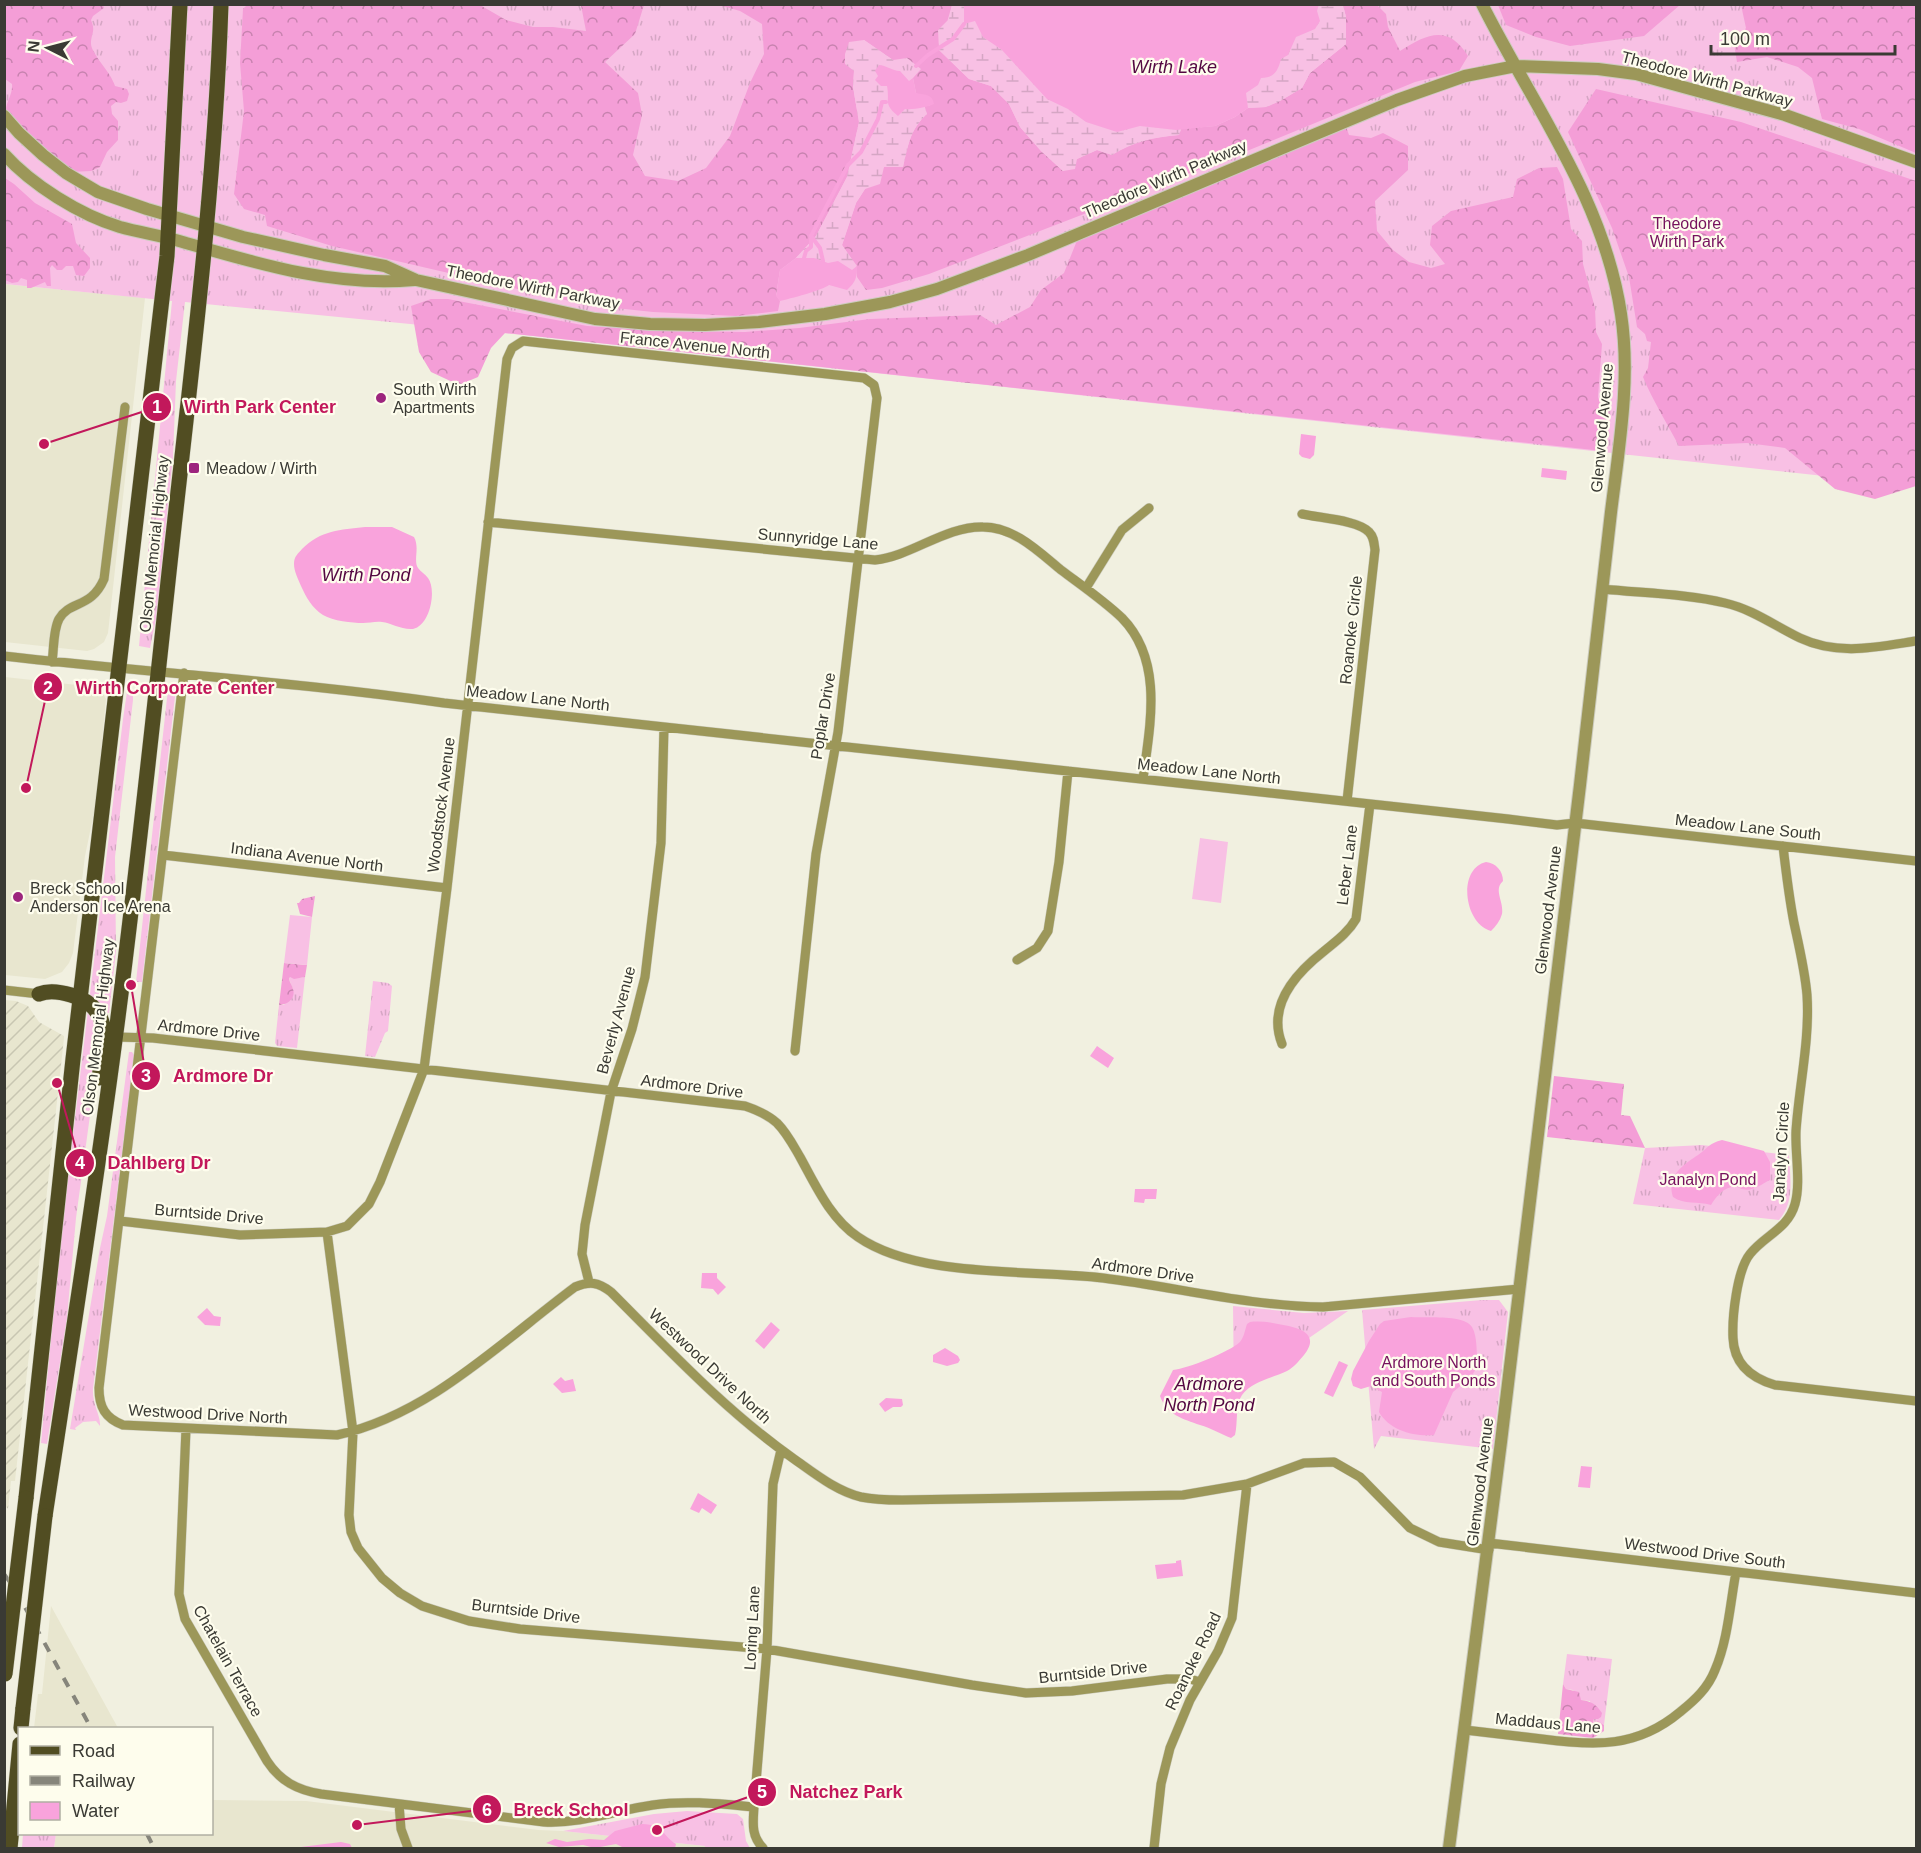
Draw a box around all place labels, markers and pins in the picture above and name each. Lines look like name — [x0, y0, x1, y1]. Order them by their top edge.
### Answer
place label: South Wirth Apartments — [393, 381, 477, 416]
callout: Wirth Park Center — [142, 389, 348, 425]
marker: South Wirth Apartments — [374, 391, 388, 405]
place label: Meadow / Wirth — [206, 460, 317, 477]
marker: Meadow / Wirth — [187, 461, 201, 475]
callout: Wirth Corporate Center — [33, 669, 286, 705]
place label: Breck School Anderson Ice Arena — [30, 880, 171, 915]
marker: Breck School Anderson Ice Arena — [11, 890, 25, 904]
callout: Ardmore Dr — [131, 1058, 285, 1094]
callout: Dahlberg Dr — [65, 1145, 222, 1181]
callout: Natchez Park — [747, 1774, 914, 1810]
callout: Breck School — [472, 1791, 641, 1827]

